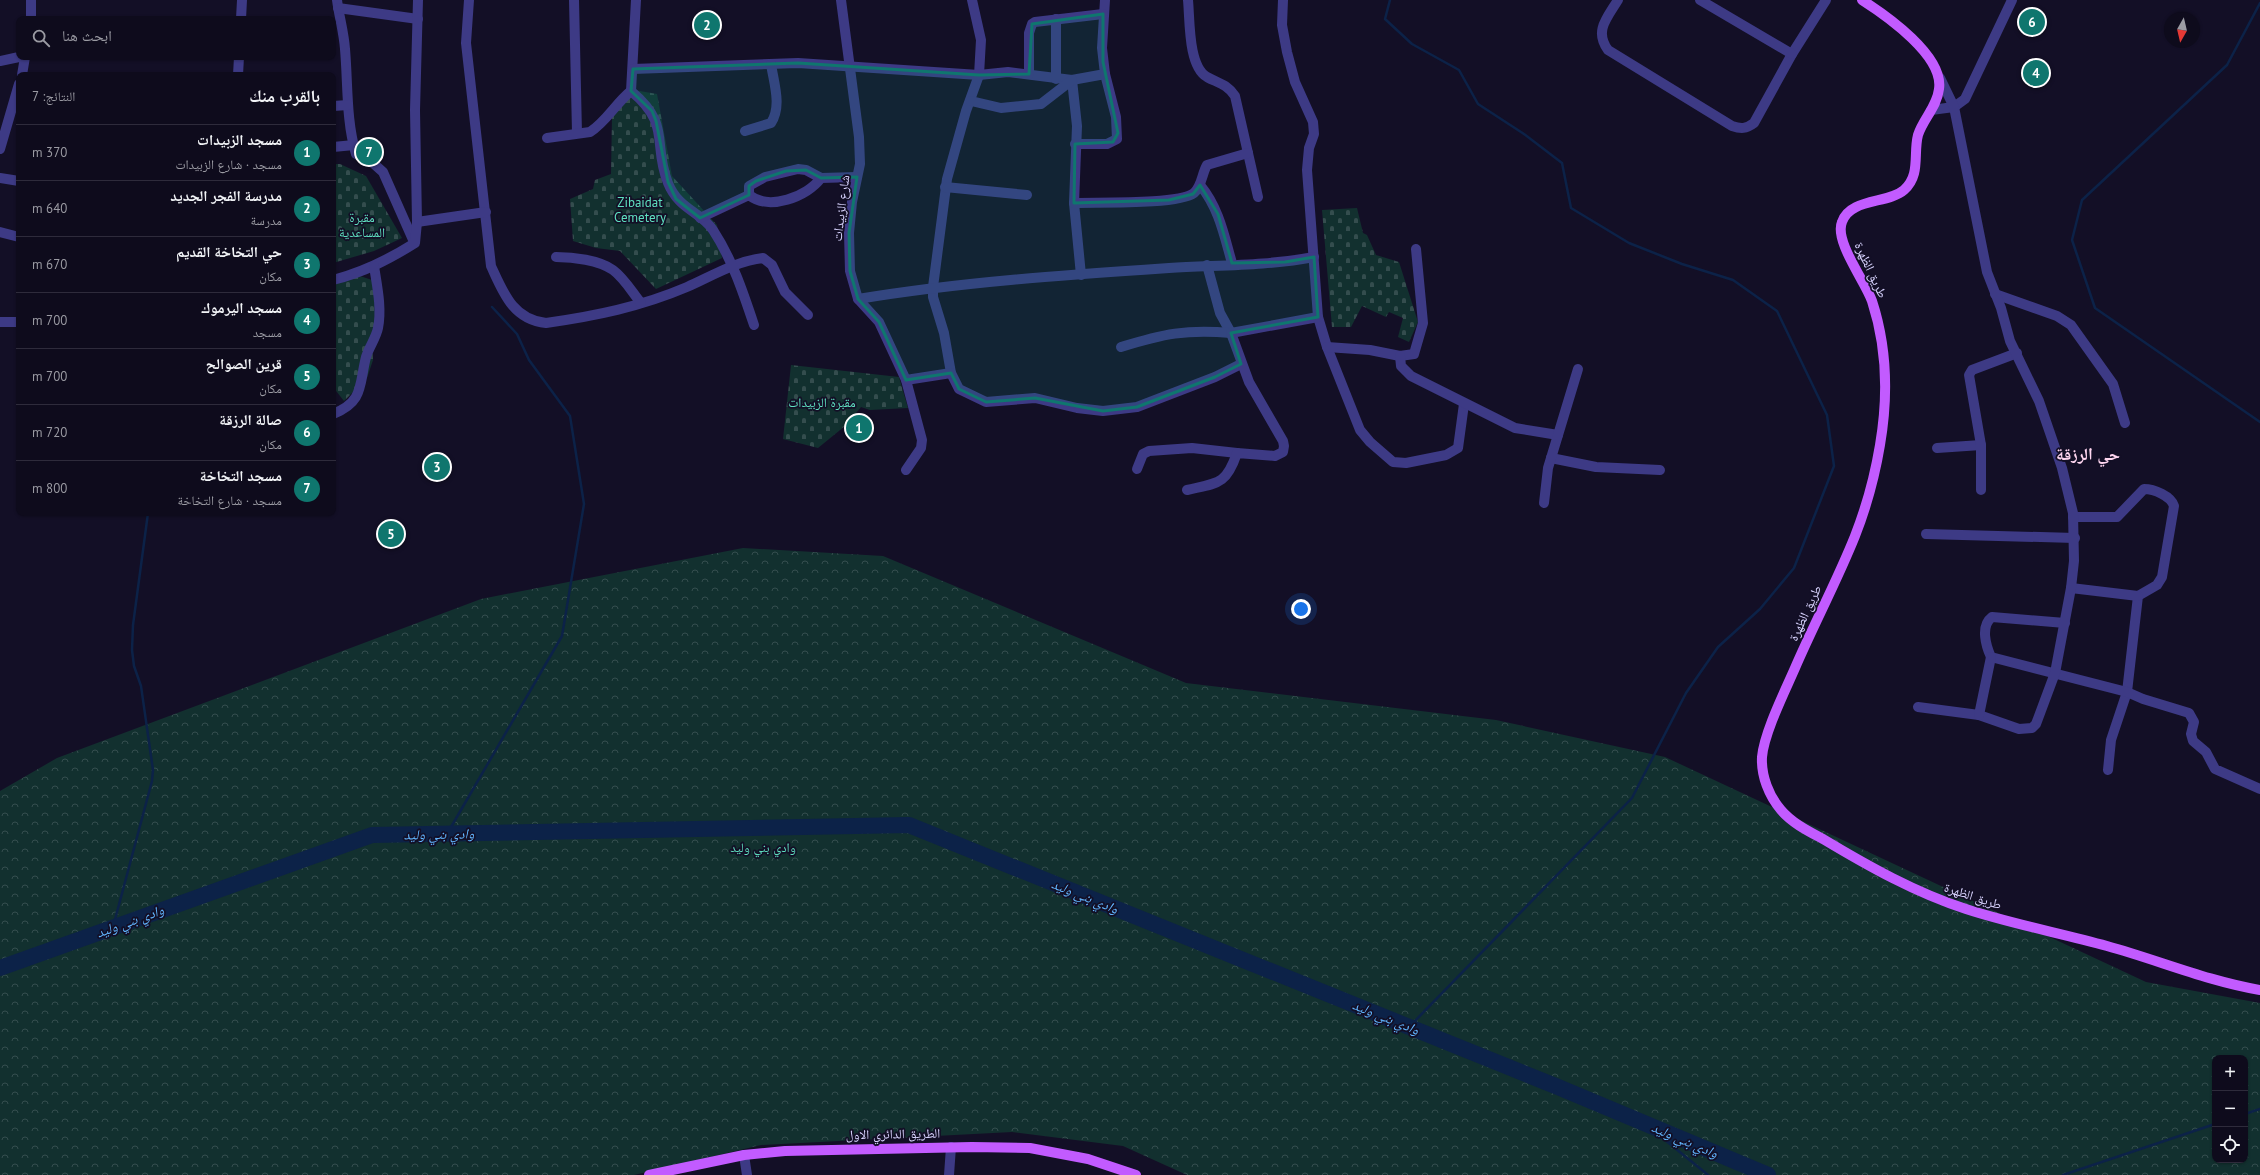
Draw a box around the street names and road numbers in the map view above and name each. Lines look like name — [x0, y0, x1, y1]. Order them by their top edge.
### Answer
street label: شارع الزبيدات — [828, 174, 855, 242]
street label: طريق الظهرة — [1851, 239, 1891, 301]
street label: طريق الظهرة — [1785, 582, 1825, 644]
street label: طريق الظهرة — [1942, 879, 2004, 913]
street label: الطريق الدائري الاول — [846, 1125, 941, 1146]

